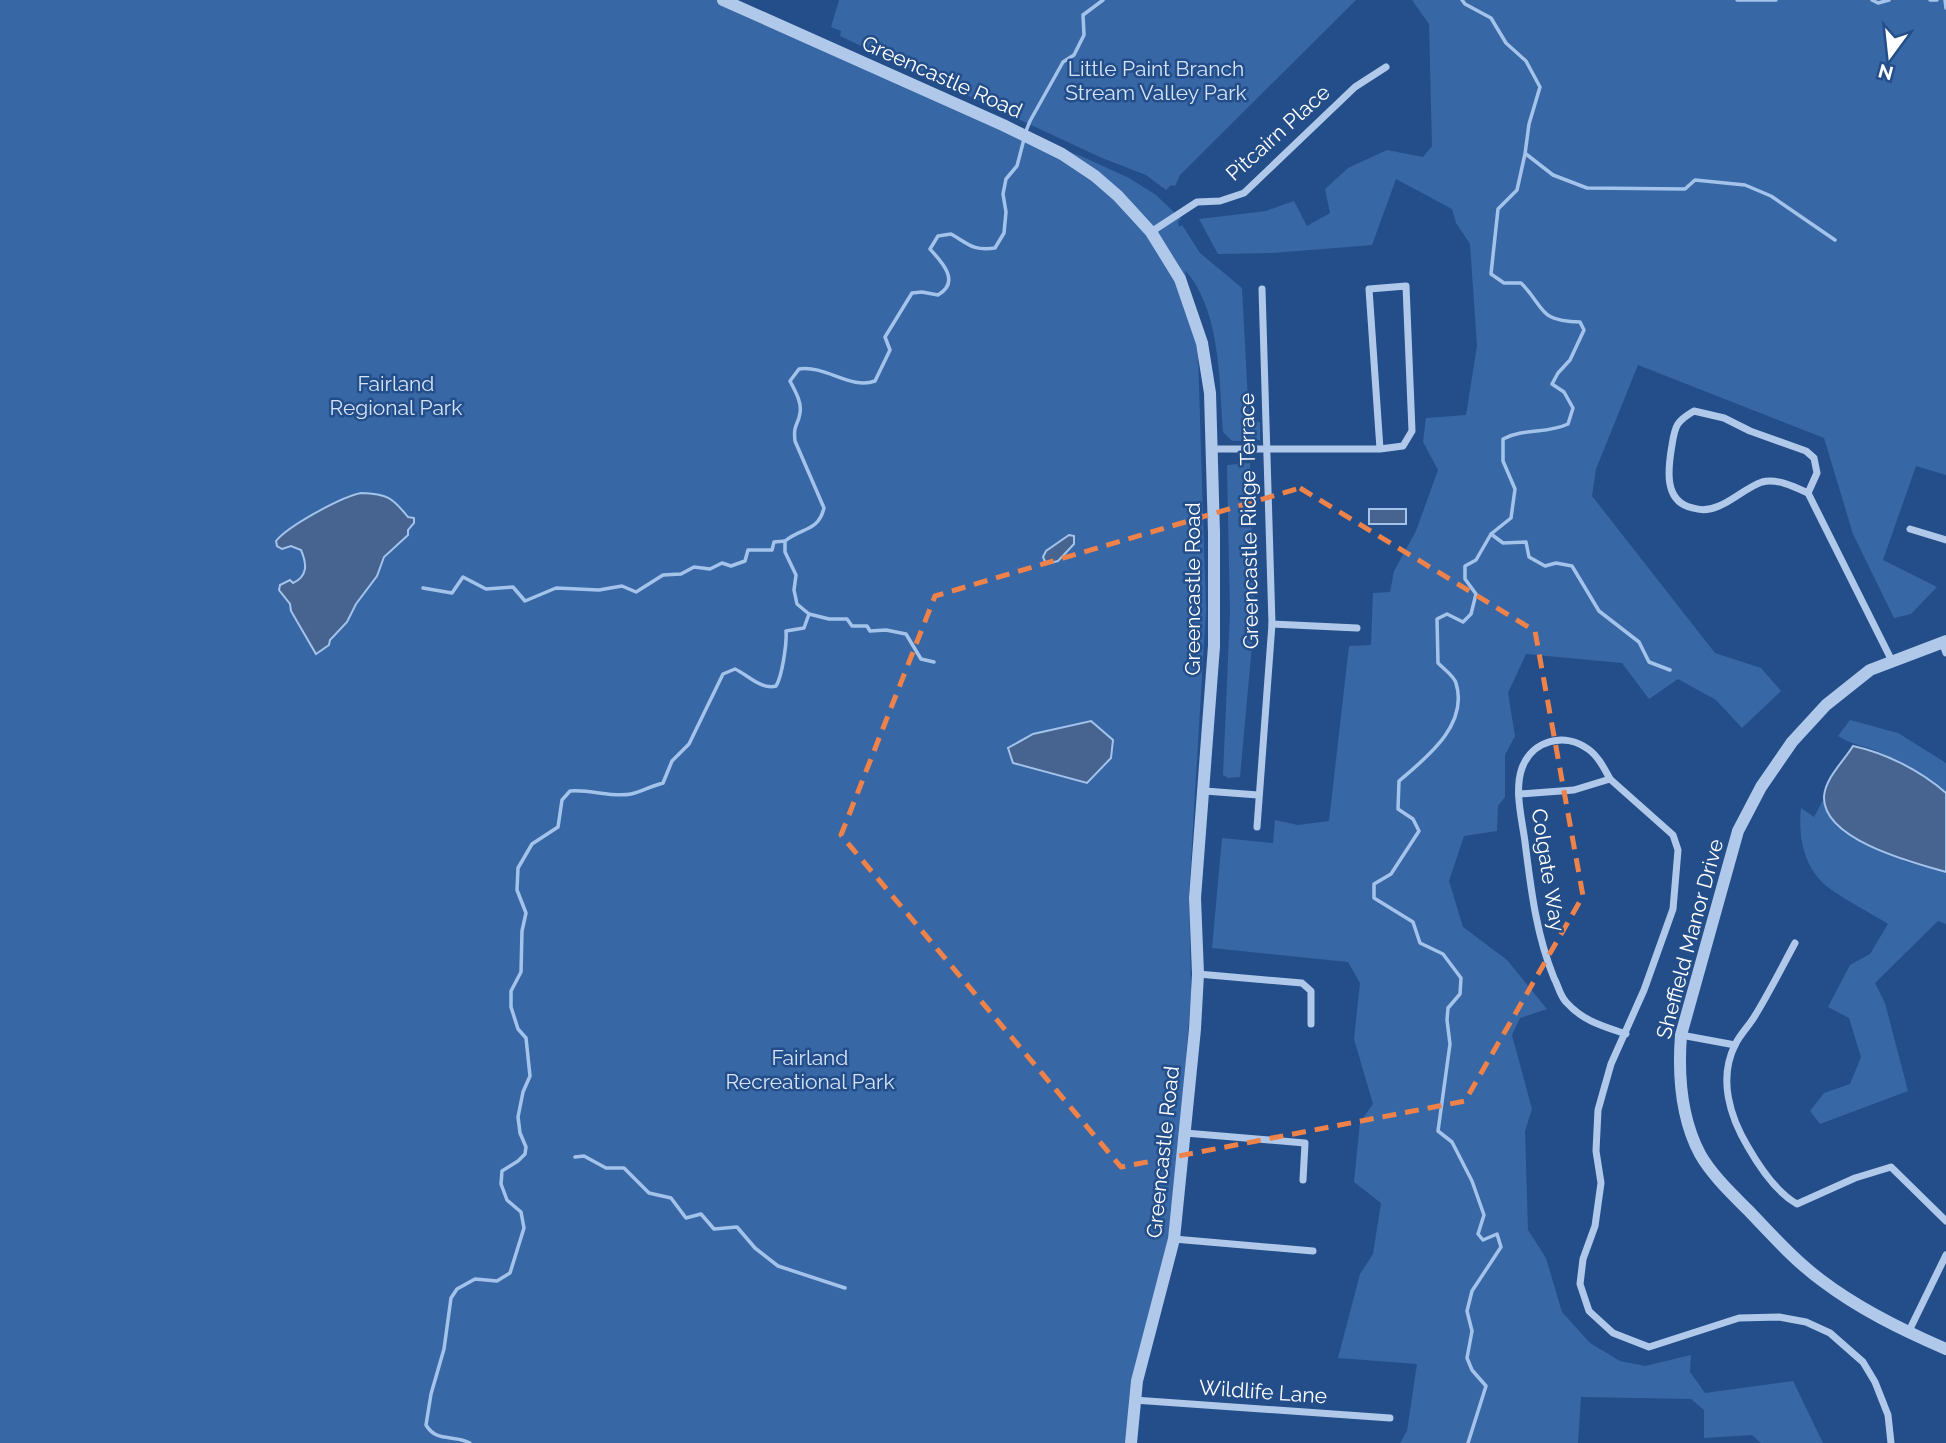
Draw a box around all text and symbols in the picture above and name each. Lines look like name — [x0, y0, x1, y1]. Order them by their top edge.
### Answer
north arrow — [1855, 21, 1925, 91]
street label: Greencastle Road — [858, 30, 1026, 123]
park label: Little Paint Branch Stream Valley Park — [1065, 56, 1247, 105]
text: N — [1876, 60, 1895, 85]
street label: Pitcairn Place — [1221, 80, 1335, 186]
park label: Fairland Regional Park — [330, 371, 462, 420]
street label: Greencastle Ridge Terrace — [1234, 393, 1263, 649]
street label: Greencastle Road — [1180, 503, 1205, 675]
street label: Colgate Way — [1526, 807, 1571, 933]
street label: Sheffield Manor Drive — [1651, 836, 1728, 1042]
park label: Fairland Recreational Park — [725, 1045, 895, 1094]
street label: Greencastle Road — [1141, 1065, 1184, 1239]
street label: Wildlife Lane — [1198, 1375, 1328, 1408]

